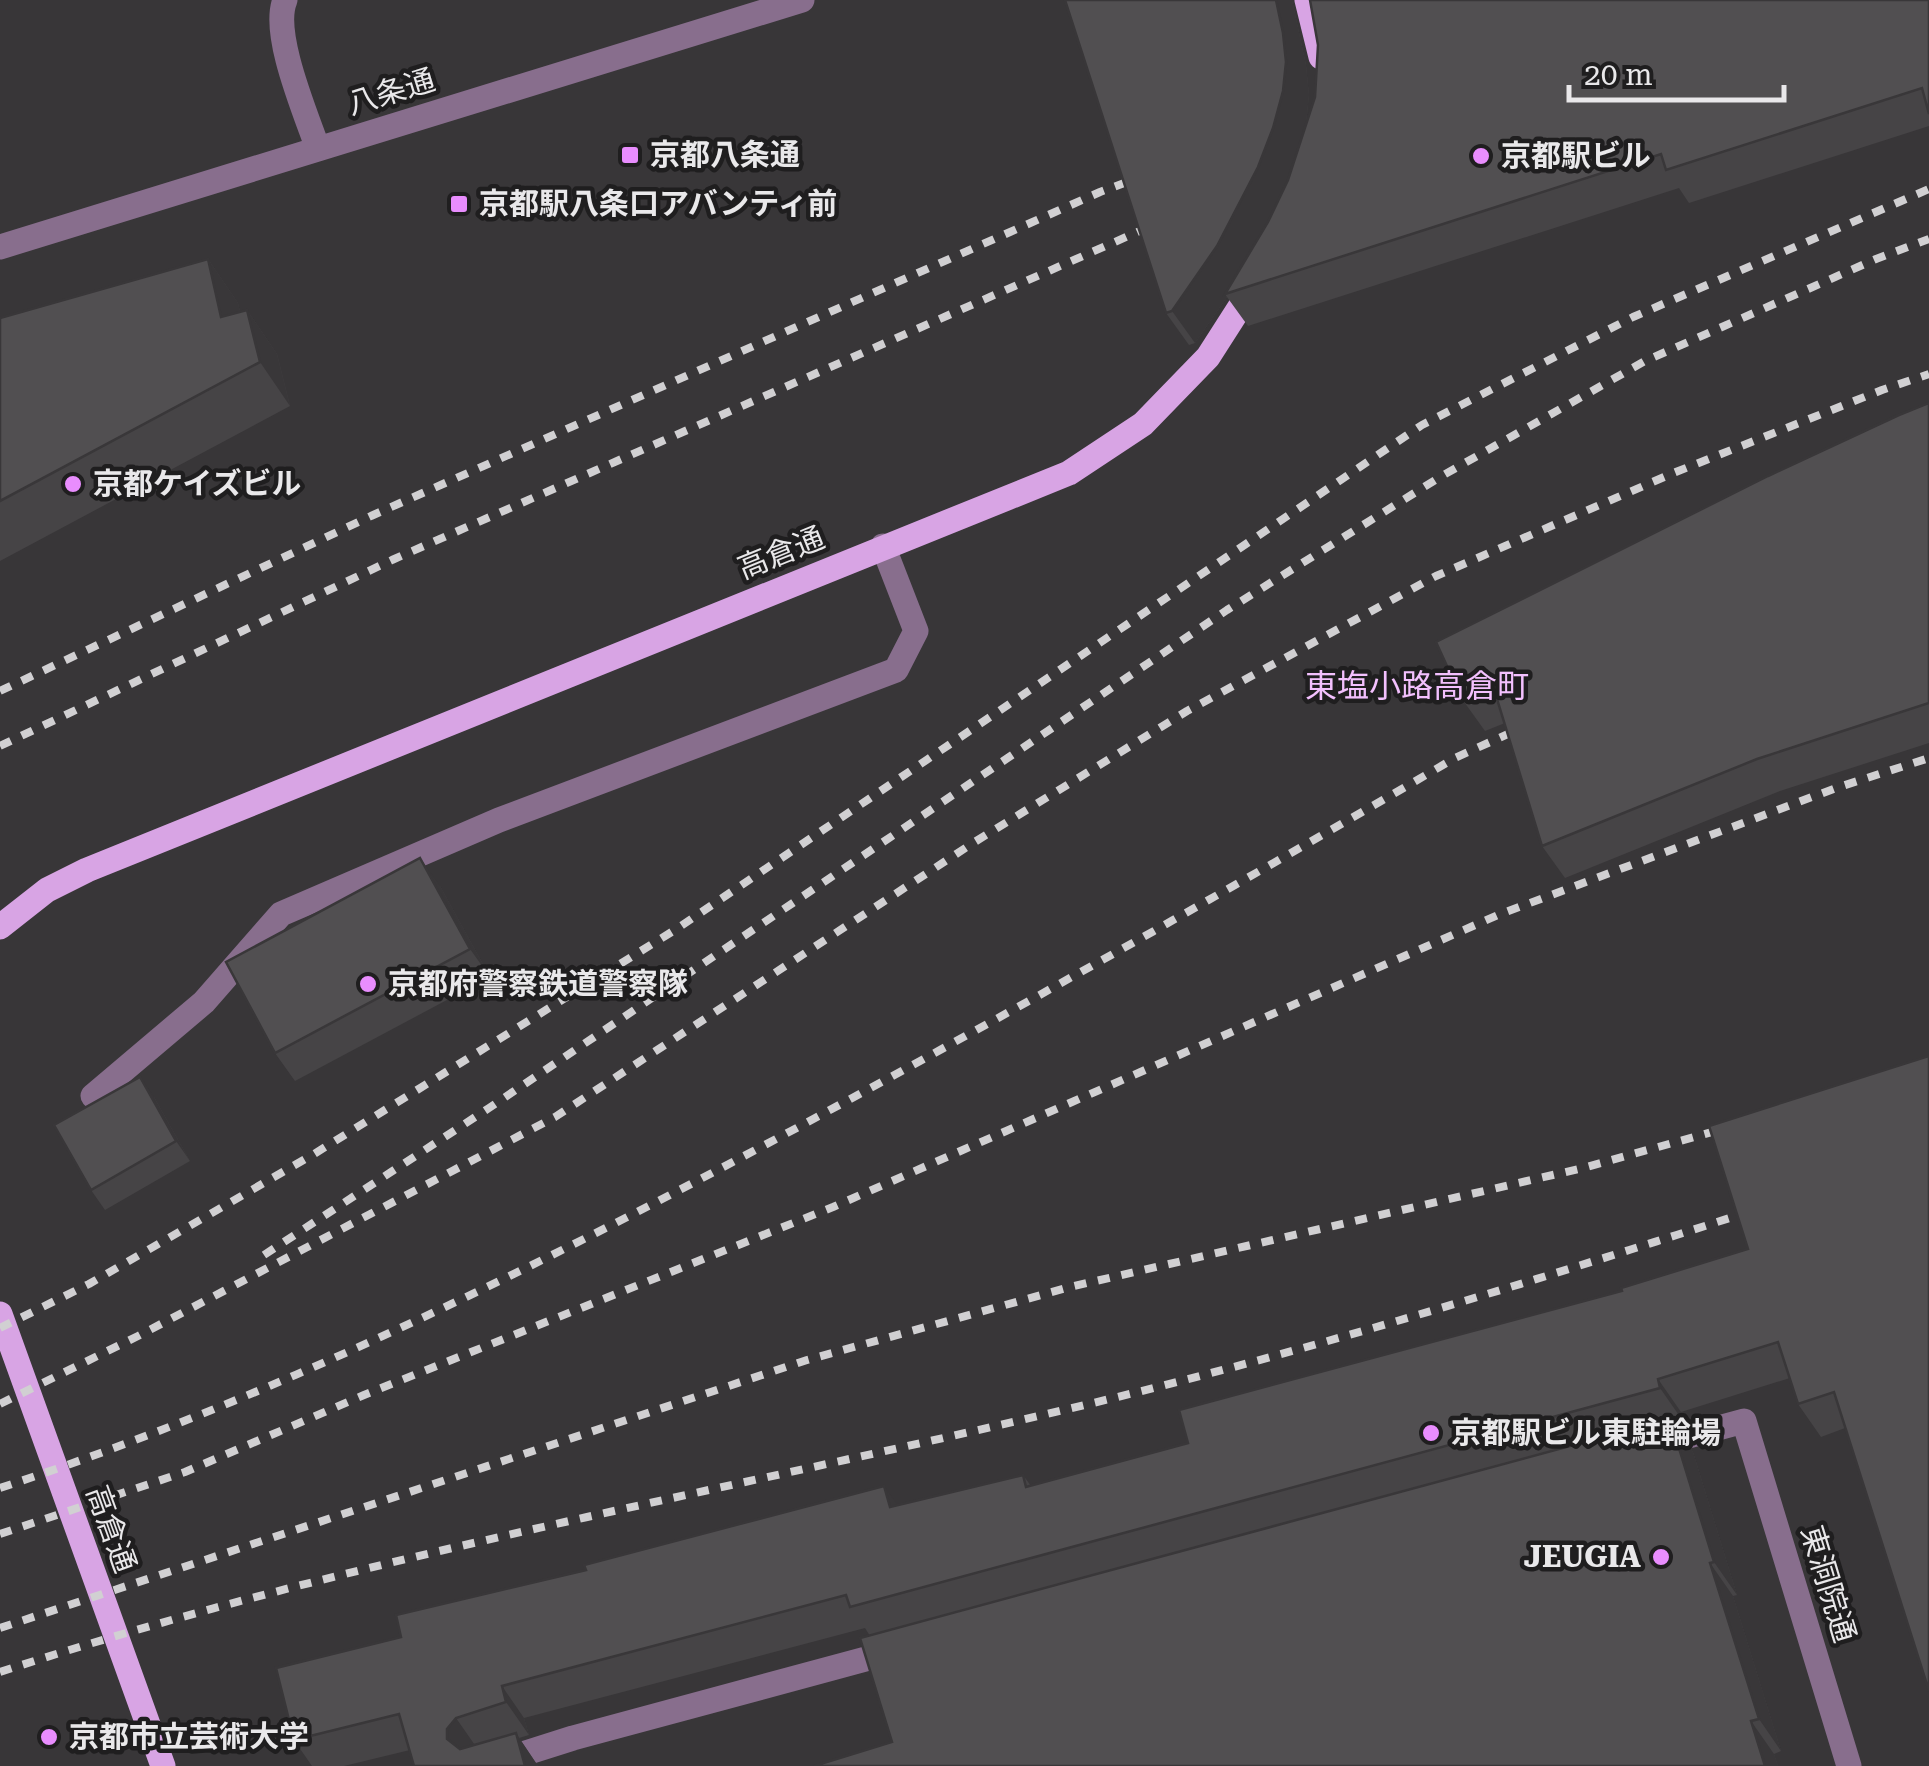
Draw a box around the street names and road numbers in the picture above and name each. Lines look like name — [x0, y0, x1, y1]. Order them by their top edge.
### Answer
street label: 八条通 — [343, 62, 439, 121]
street label: 高倉通 — [733, 519, 829, 586]
street label: 高倉通 — [80, 1481, 143, 1577]
street label: 東洞院通 — [1794, 1521, 1863, 1646]

